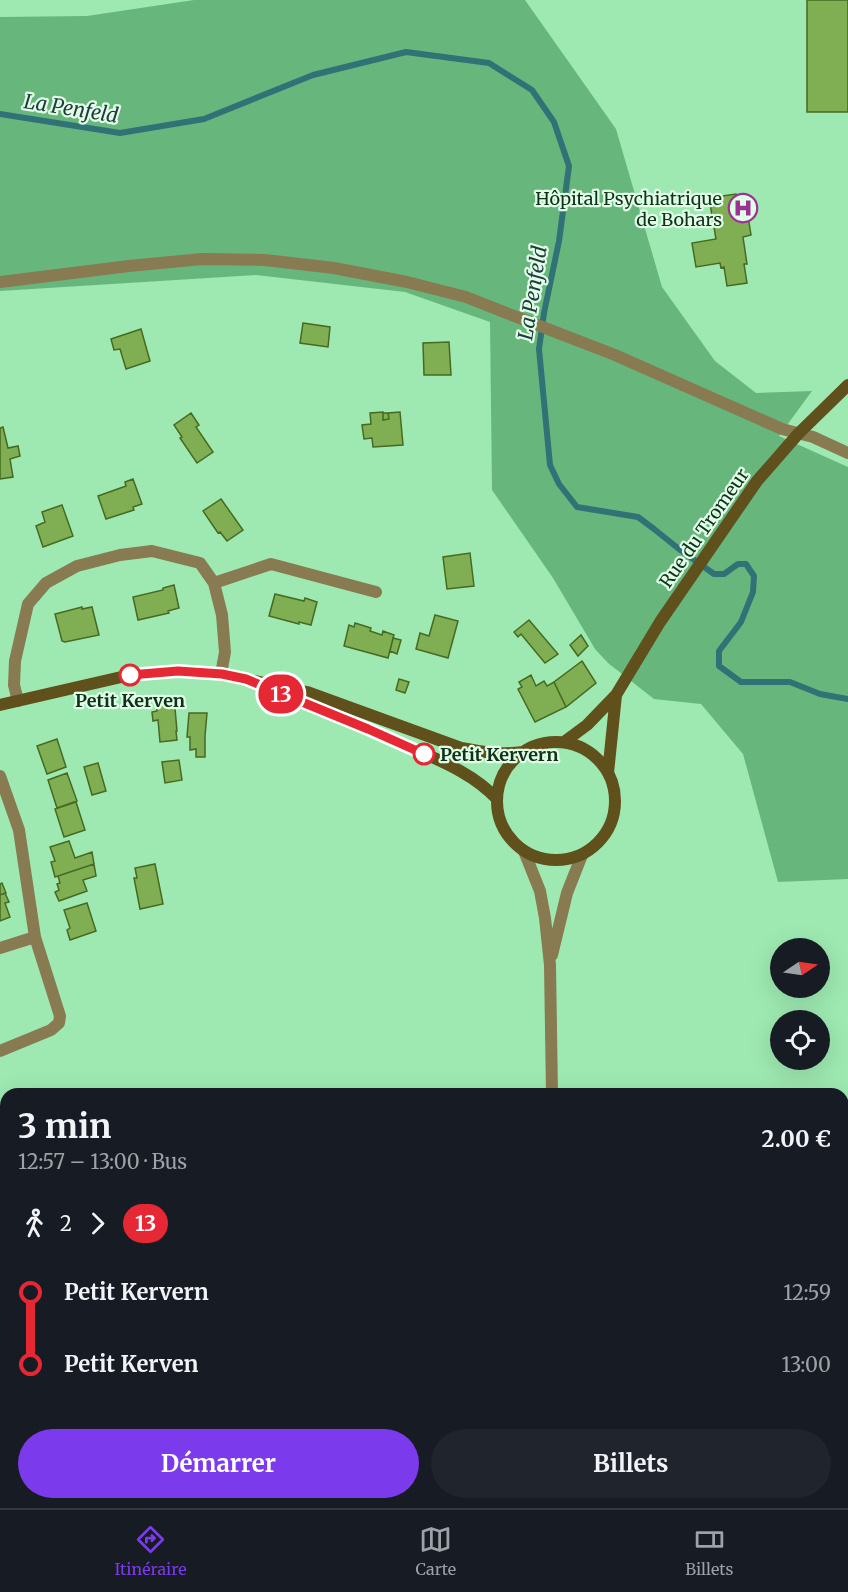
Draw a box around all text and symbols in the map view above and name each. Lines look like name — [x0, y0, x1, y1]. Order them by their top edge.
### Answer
water label: La Penfeld — [22, 88, 120, 128]
place label: Hôpital Psychiatrique de Bohars — [535, 187, 722, 231]
hospital icon: Hôpital Psychiatrique de Bohars — [727, 192, 759, 224]
water label: La Penfeld — [512, 244, 552, 342]
street label: Rue du Tromeur — [654, 464, 754, 592]
marker: Petit Kerven — [119, 664, 141, 686]
line badge: 13 — [254, 674, 308, 714]
text: 13 — [270, 681, 292, 708]
place label: Petit Kerven — [75, 689, 185, 712]
marker: Petit Kervern — [413, 743, 435, 765]
place label: Petit Kervern — [440, 743, 558, 766]
north arrow — [770, 938, 830, 998]
map controls — [770, 938, 830, 1070]
button: locate — [770, 1010, 830, 1070]
text: 3 min — [18, 1106, 111, 1147]
text: 2.00 € — [762, 1125, 831, 1153]
text: 12:57 – 13:00 · Bus — [18, 1149, 187, 1174]
icon: walk — [18, 1207, 51, 1240]
icon: forward — [81, 1207, 114, 1240]
text: 13 — [135, 1210, 156, 1237]
text: 2 — [60, 1211, 72, 1236]
text: Petit Kervern — [64, 1278, 209, 1306]
text: 12:59 — [783, 1280, 831, 1305]
text: Petit Kerven — [64, 1350, 198, 1378]
text: 13:00 — [781, 1352, 831, 1377]
button: Démarrer — [18, 1429, 419, 1498]
button: Billets — [431, 1429, 831, 1498]
tab: Itinéraire — [115, 1523, 186, 1579]
tab: Carte — [416, 1523, 456, 1579]
tab: Billets — [685, 1523, 733, 1579]

